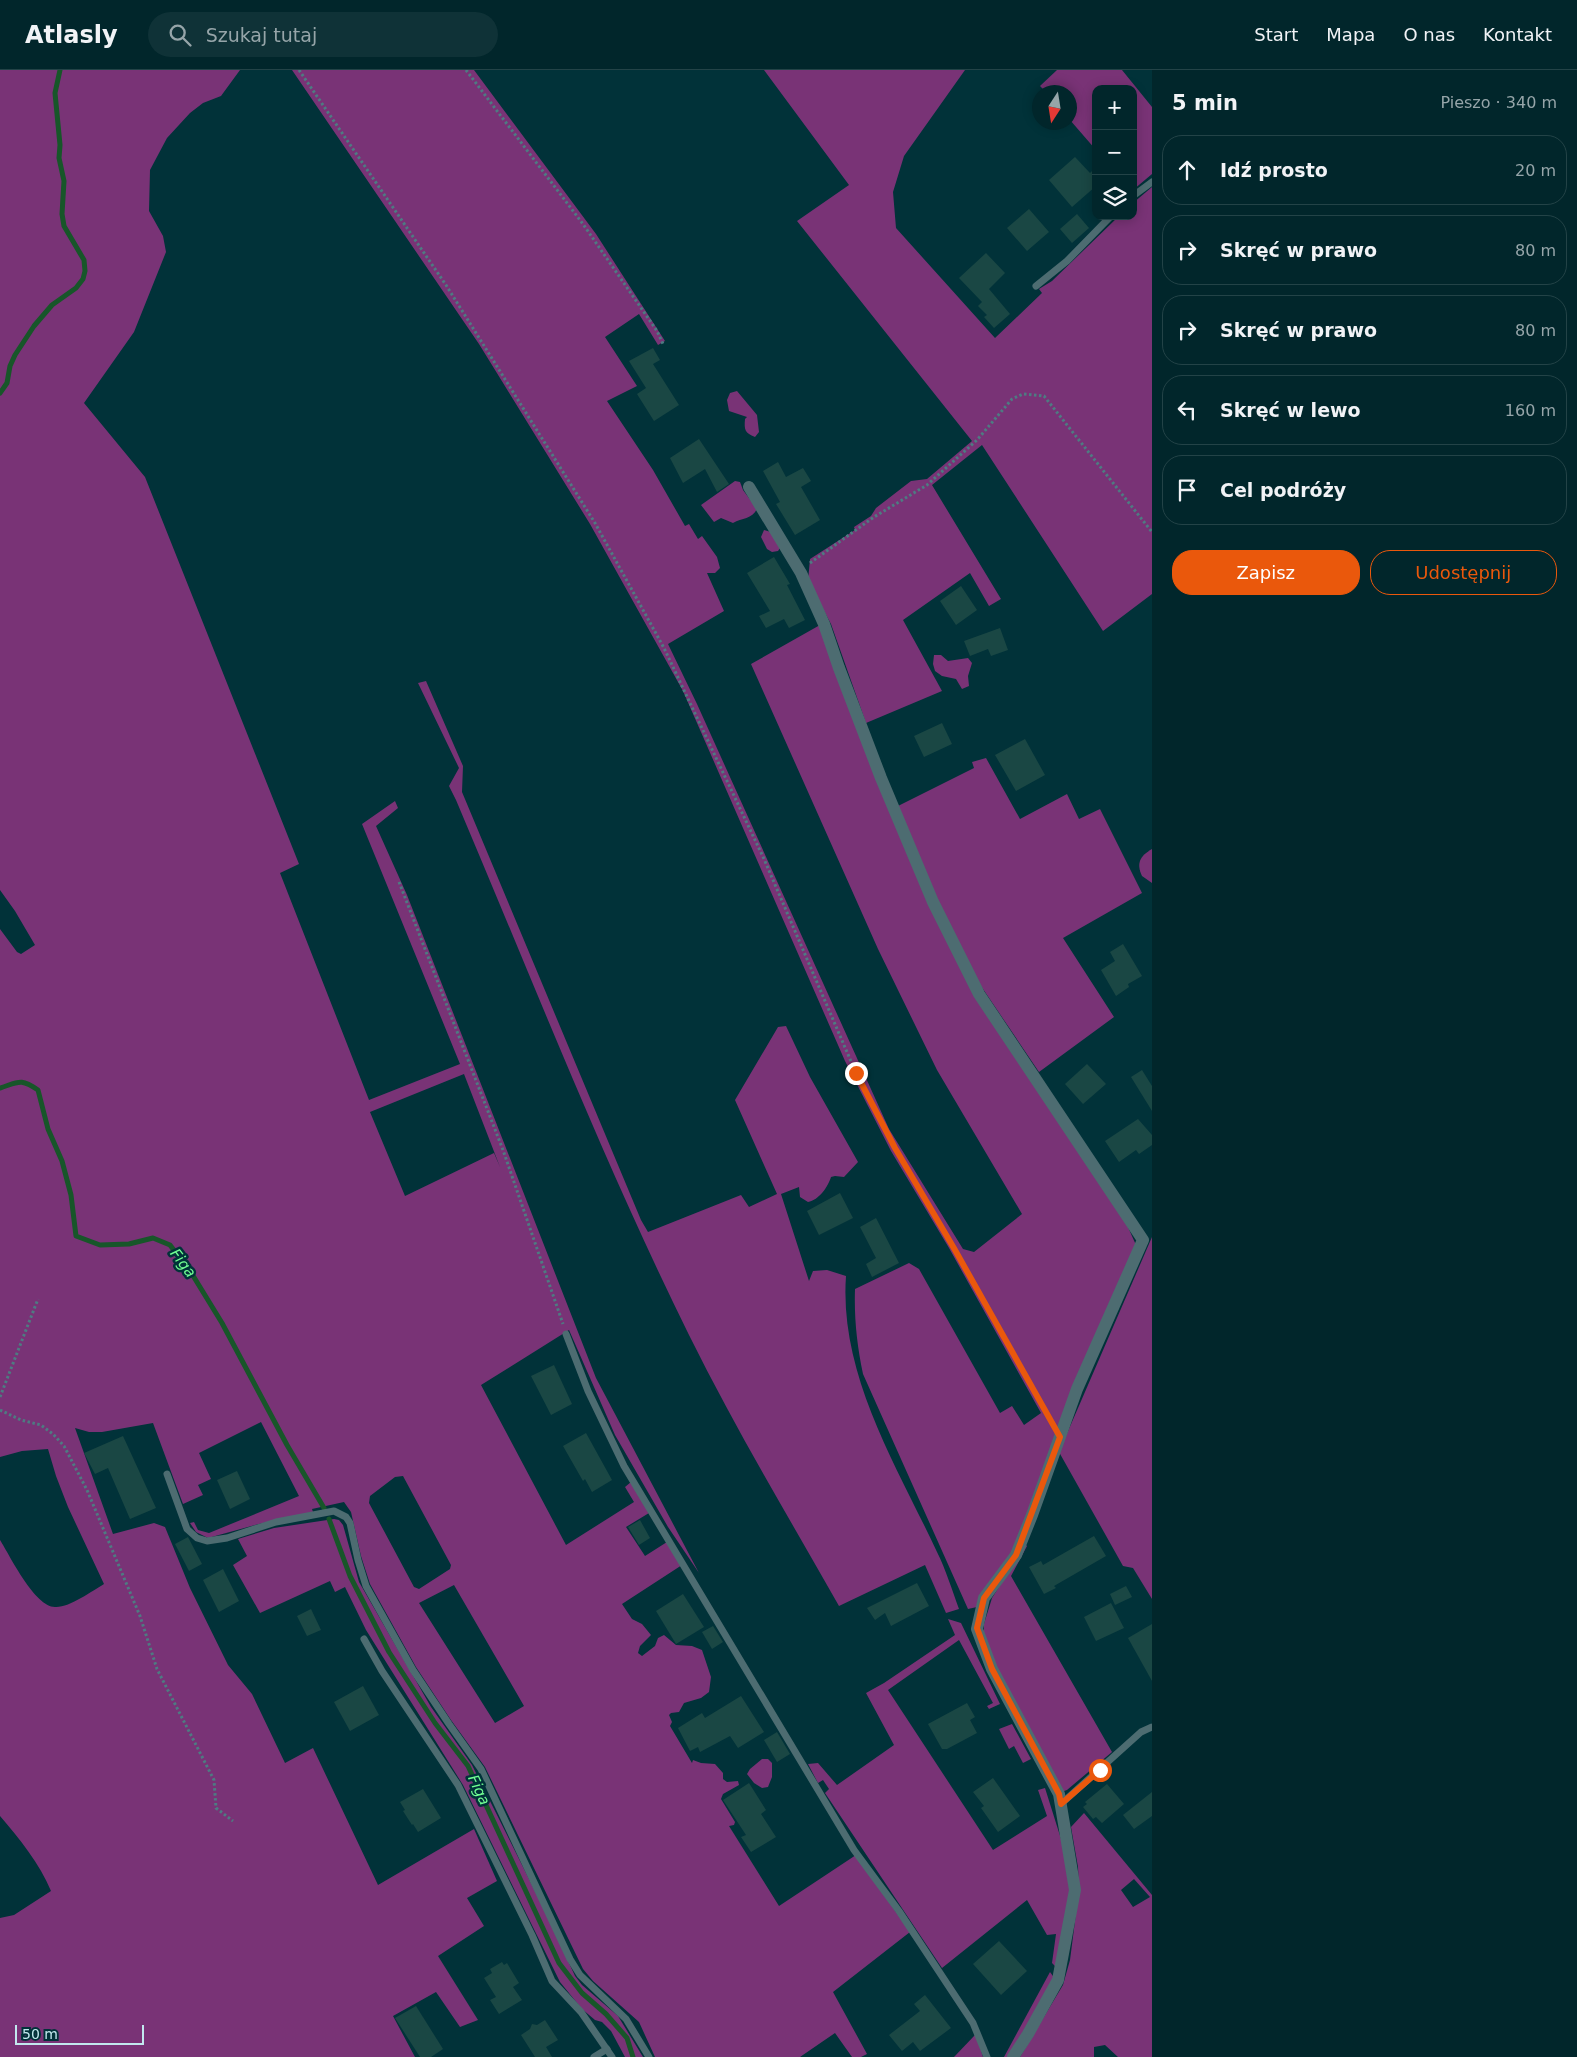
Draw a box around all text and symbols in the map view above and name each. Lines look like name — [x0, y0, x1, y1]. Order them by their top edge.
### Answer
search box — [148, 12, 498, 57]
text: Atlasly — [25, 21, 118, 49]
icon: search — [166, 21, 194, 49]
text: Szukaj tutaj — [206, 24, 317, 46]
text: Start — [1254, 24, 1298, 45]
text: Mapa — [1326, 24, 1375, 45]
text: O nas — [1403, 24, 1455, 45]
text: Kontakt — [1483, 24, 1552, 45]
north arrow — [1032, 85, 1077, 130]
map controls — [1092, 85, 1137, 220]
button: + — [1092, 85, 1137, 130]
text: 5 min — [1172, 91, 1238, 115]
text: Pieszo · 340 m — [1440, 93, 1557, 112]
button: − — [1092, 130, 1137, 175]
icon: ahead — [1173, 156, 1201, 184]
text: Idź prosto — [1220, 159, 1328, 181]
text: 20 m — [1515, 161, 1556, 180]
button: layers — [1092, 175, 1137, 220]
icon: right — [1173, 236, 1201, 264]
text: Skręć w prawo — [1220, 239, 1377, 261]
text: 80 m — [1515, 241, 1556, 260]
icon: right — [1173, 316, 1201, 344]
text: Skręć w prawo — [1220, 319, 1377, 341]
text: 80 m — [1515, 321, 1556, 340]
icon: left — [1173, 396, 1201, 424]
text: Skręć w lewo — [1220, 399, 1361, 421]
text: 160 m — [1505, 401, 1556, 420]
icon: arrive — [1173, 476, 1201, 504]
text: Cel podróży — [1220, 479, 1346, 501]
button: Zapisz — [1172, 550, 1360, 595]
button: Udostępnij — [1370, 550, 1557, 595]
route end — [845, 1062, 868, 1085]
water label: Figa — [166, 1245, 200, 1281]
route start — [1089, 1759, 1112, 1782]
water label: Figa — [464, 1772, 494, 1808]
scale bar — [15, 2022, 144, 2045]
text: 50 m — [22, 2026, 58, 2042]

